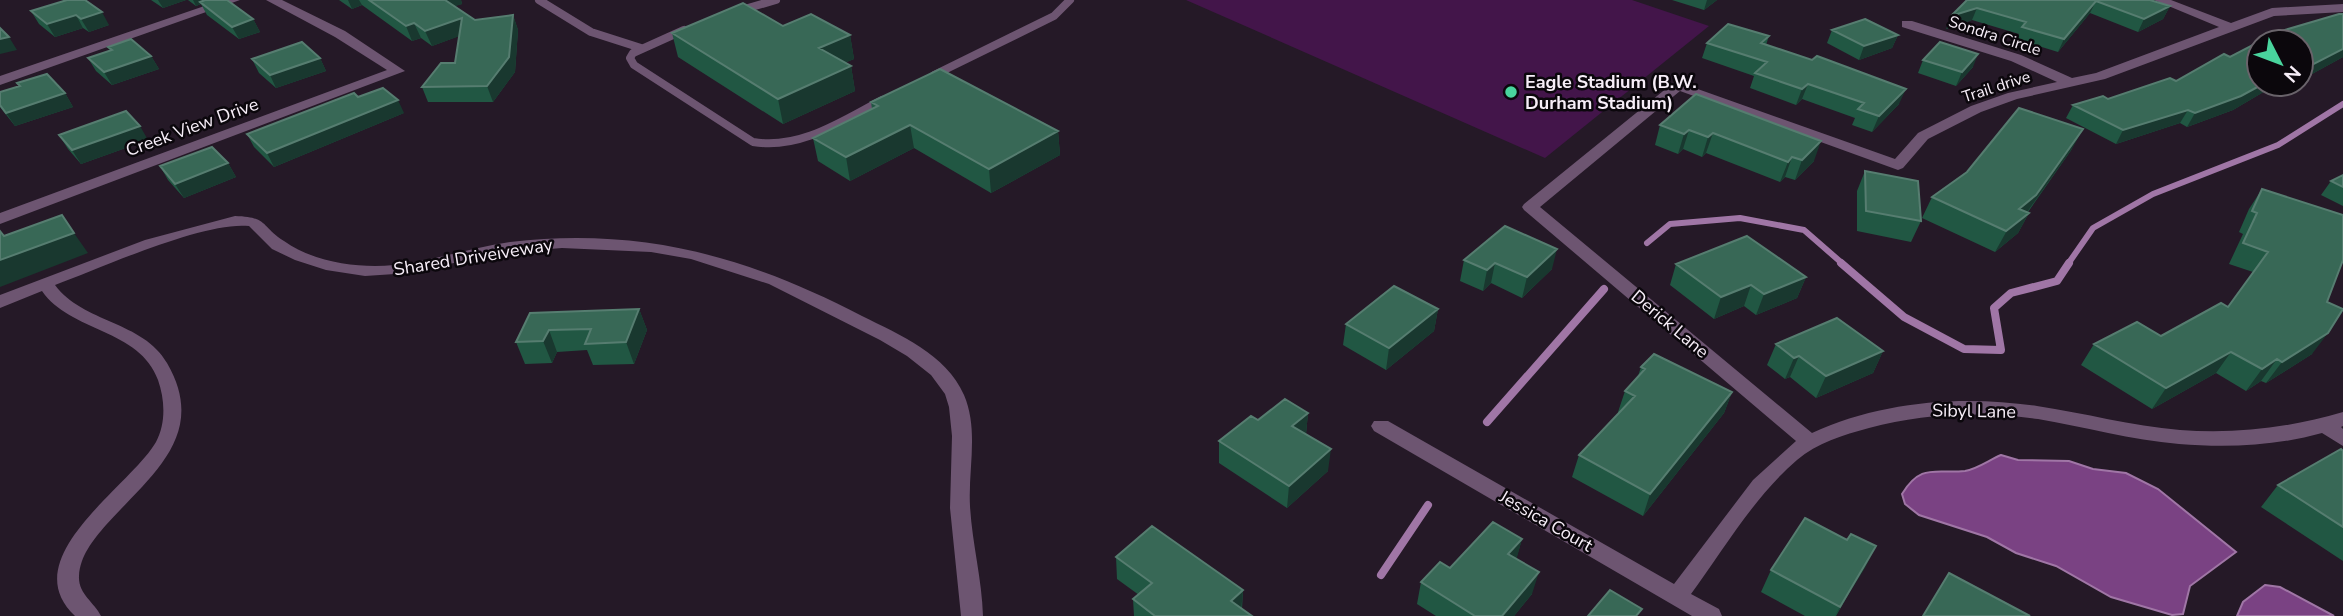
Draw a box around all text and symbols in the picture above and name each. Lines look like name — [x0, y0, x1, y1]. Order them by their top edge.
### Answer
street label: Sondra Circle — [1946, 11, 2044, 61]
north arrow — [2245, 28, 2315, 98]
text: N — [2277, 60, 2306, 88]
street label: Trail drive — [1959, 66, 2033, 108]
place label: Eagle Stadium (B.W. Durham Stadium) — [1525, 70, 1697, 115]
marker: Eagle Stadium (B.W. Durham Stadium) — [1503, 84, 1519, 100]
street label: Creek View Drive — [122, 92, 262, 162]
street label: Shared Driveiveway — [392, 232, 555, 281]
street label: Derick Lane — [1626, 284, 1714, 364]
street label: Sibyl Lane — [1932, 398, 2016, 424]
street label: Jessica Court — [1494, 484, 1598, 558]

